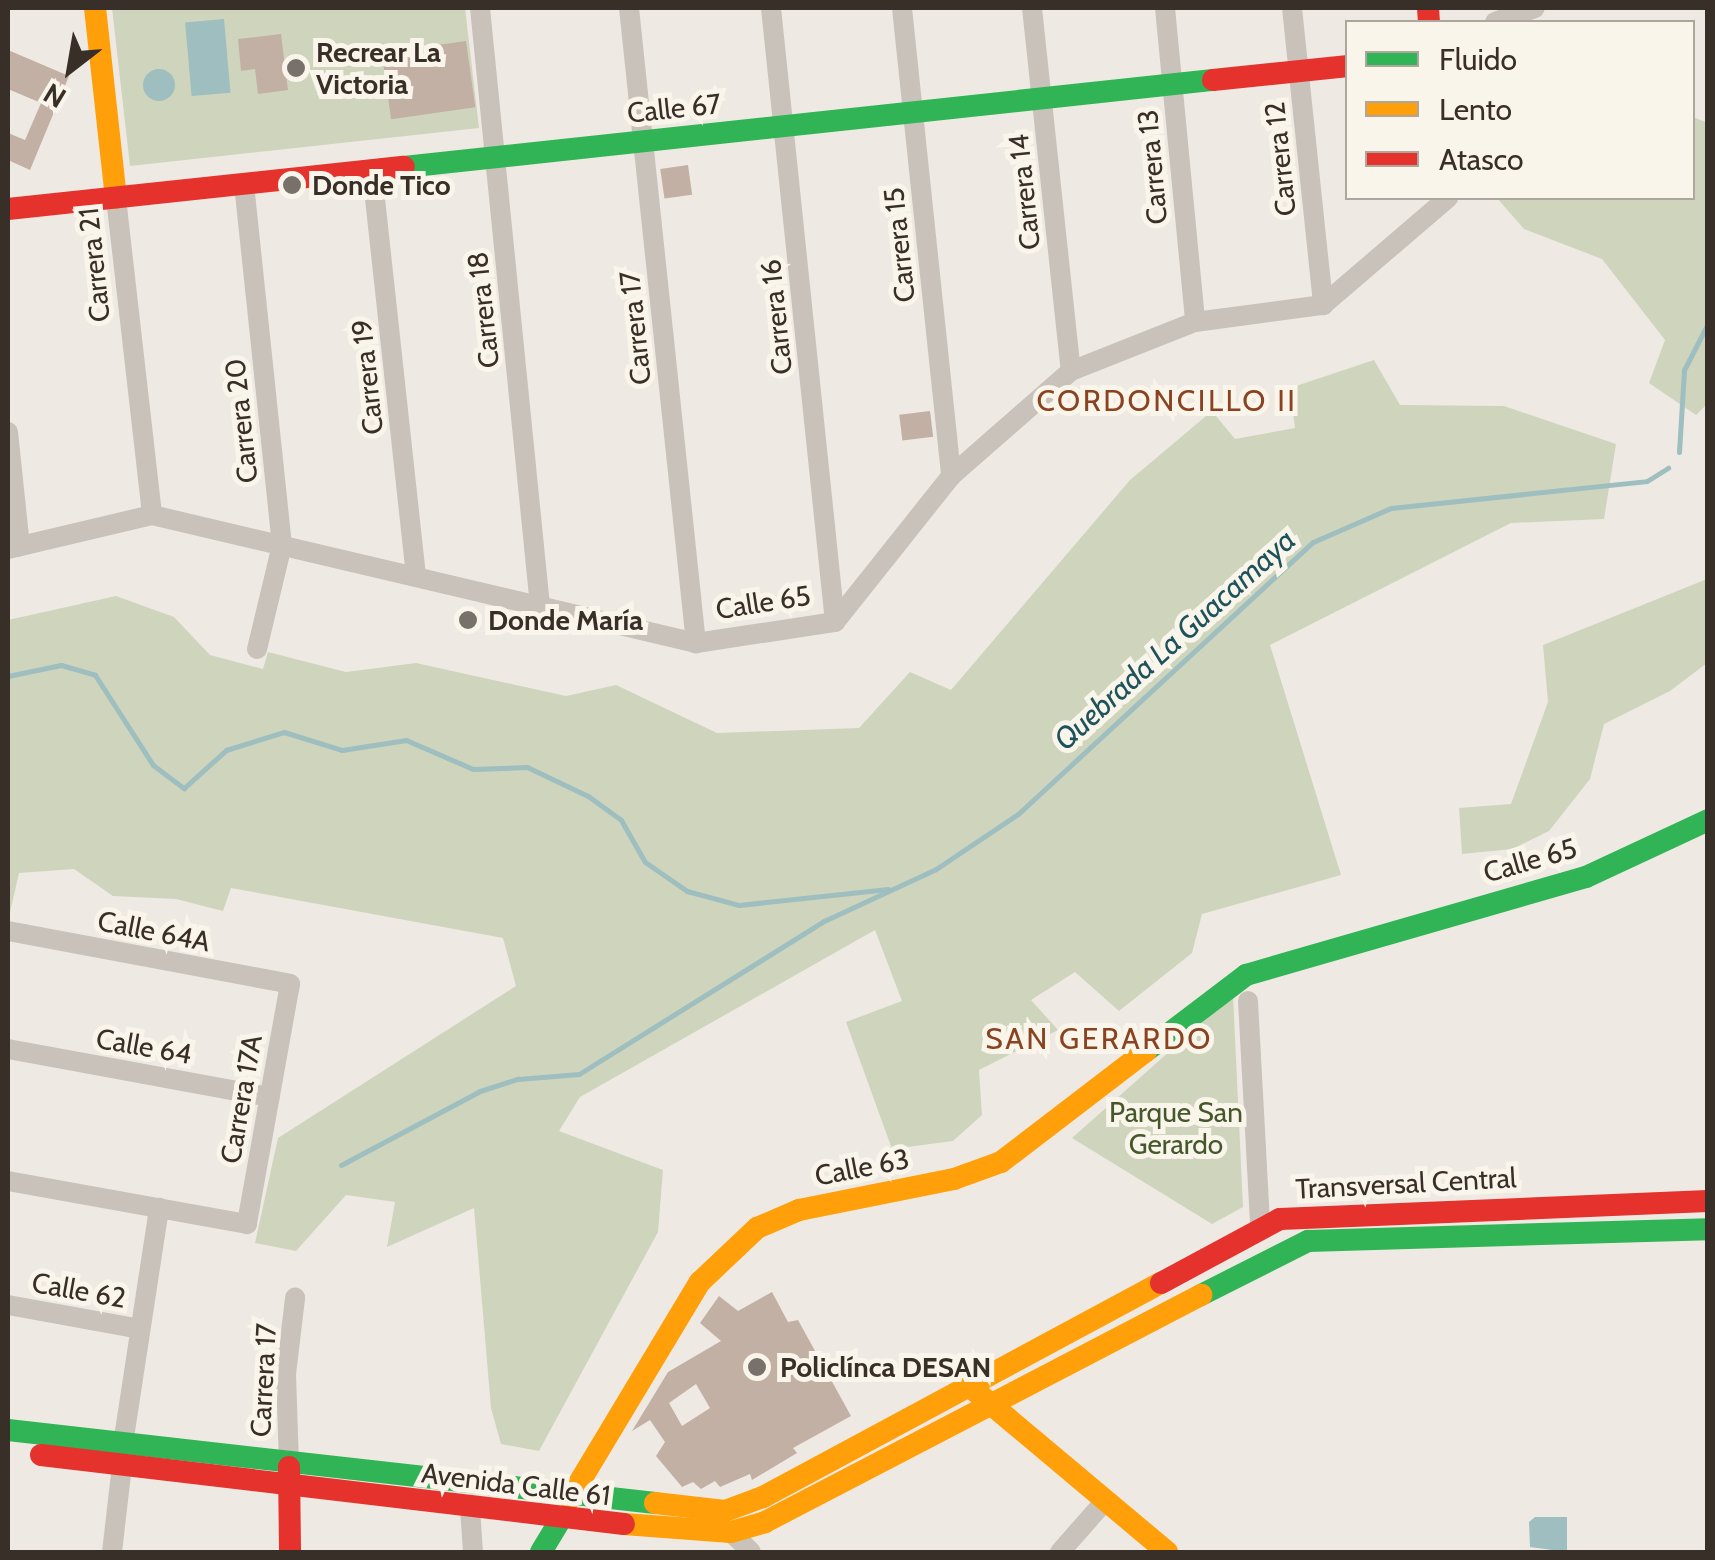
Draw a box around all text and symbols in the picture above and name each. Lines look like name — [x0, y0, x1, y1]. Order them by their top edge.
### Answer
north arrow — [20, 20, 120, 120]
legend — [1345, 20, 1695, 200]
place label: Recrear La Victoria — [316, 35, 441, 101]
text: Fluido — [1439, 41, 1517, 78]
marker: Recrear La Victoria — [285, 57, 307, 79]
text: N — [37, 76, 72, 115]
street label: Calle 67 — [625, 86, 723, 130]
text: Lento — [1439, 91, 1512, 128]
street label: Carrera 12 — [1257, 100, 1303, 218]
street label: Carrera 13 — [1130, 108, 1174, 226]
street label: Carrera 14 — [1001, 133, 1047, 251]
text: Atasco — [1439, 141, 1524, 178]
place label: Donde Tico — [312, 168, 451, 202]
marker: Donde Tico — [281, 174, 303, 196]
street label: Carrera 15 — [876, 186, 922, 304]
street label: Carrera 21 — [71, 206, 117, 324]
street label: Carrera 18 — [460, 250, 506, 370]
street label: Carrera 16 — [753, 258, 799, 376]
street label: Carrera 17 — [612, 270, 658, 386]
street label: Carrera 19 — [344, 318, 390, 436]
street label: Carrera 20 — [218, 357, 264, 485]
district label: CORDONCILLO II — [1037, 383, 1297, 419]
water label: Quebrada La Guacamaya — [1047, 522, 1303, 758]
street label: Calle 65 — [713, 578, 813, 626]
place label: Donde María — [488, 603, 643, 637]
marker: Donde María — [457, 609, 479, 631]
street label: Calle 65 — [1479, 831, 1581, 889]
street label: Calle 64A — [95, 904, 213, 958]
street label: Calle 64 — [94, 1021, 194, 1071]
district label: SAN GERARDO — [985, 1021, 1213, 1057]
street label: Carrera 17A — [213, 1032, 269, 1166]
park label: Parque San Gerardo — [1109, 1095, 1243, 1161]
street label: Calle 63 — [812, 1141, 912, 1193]
street label: Transversal Central — [1295, 1160, 1517, 1206]
street label: Calle 62 — [29, 1265, 129, 1315]
street label: Carrera 17 — [243, 1322, 283, 1438]
place label: Policlínca DESAN — [780, 1350, 991, 1384]
marker: Policlínca DESAN — [744, 1354, 770, 1380]
street label: Avenida Calle 61 — [420, 1456, 612, 1512]

